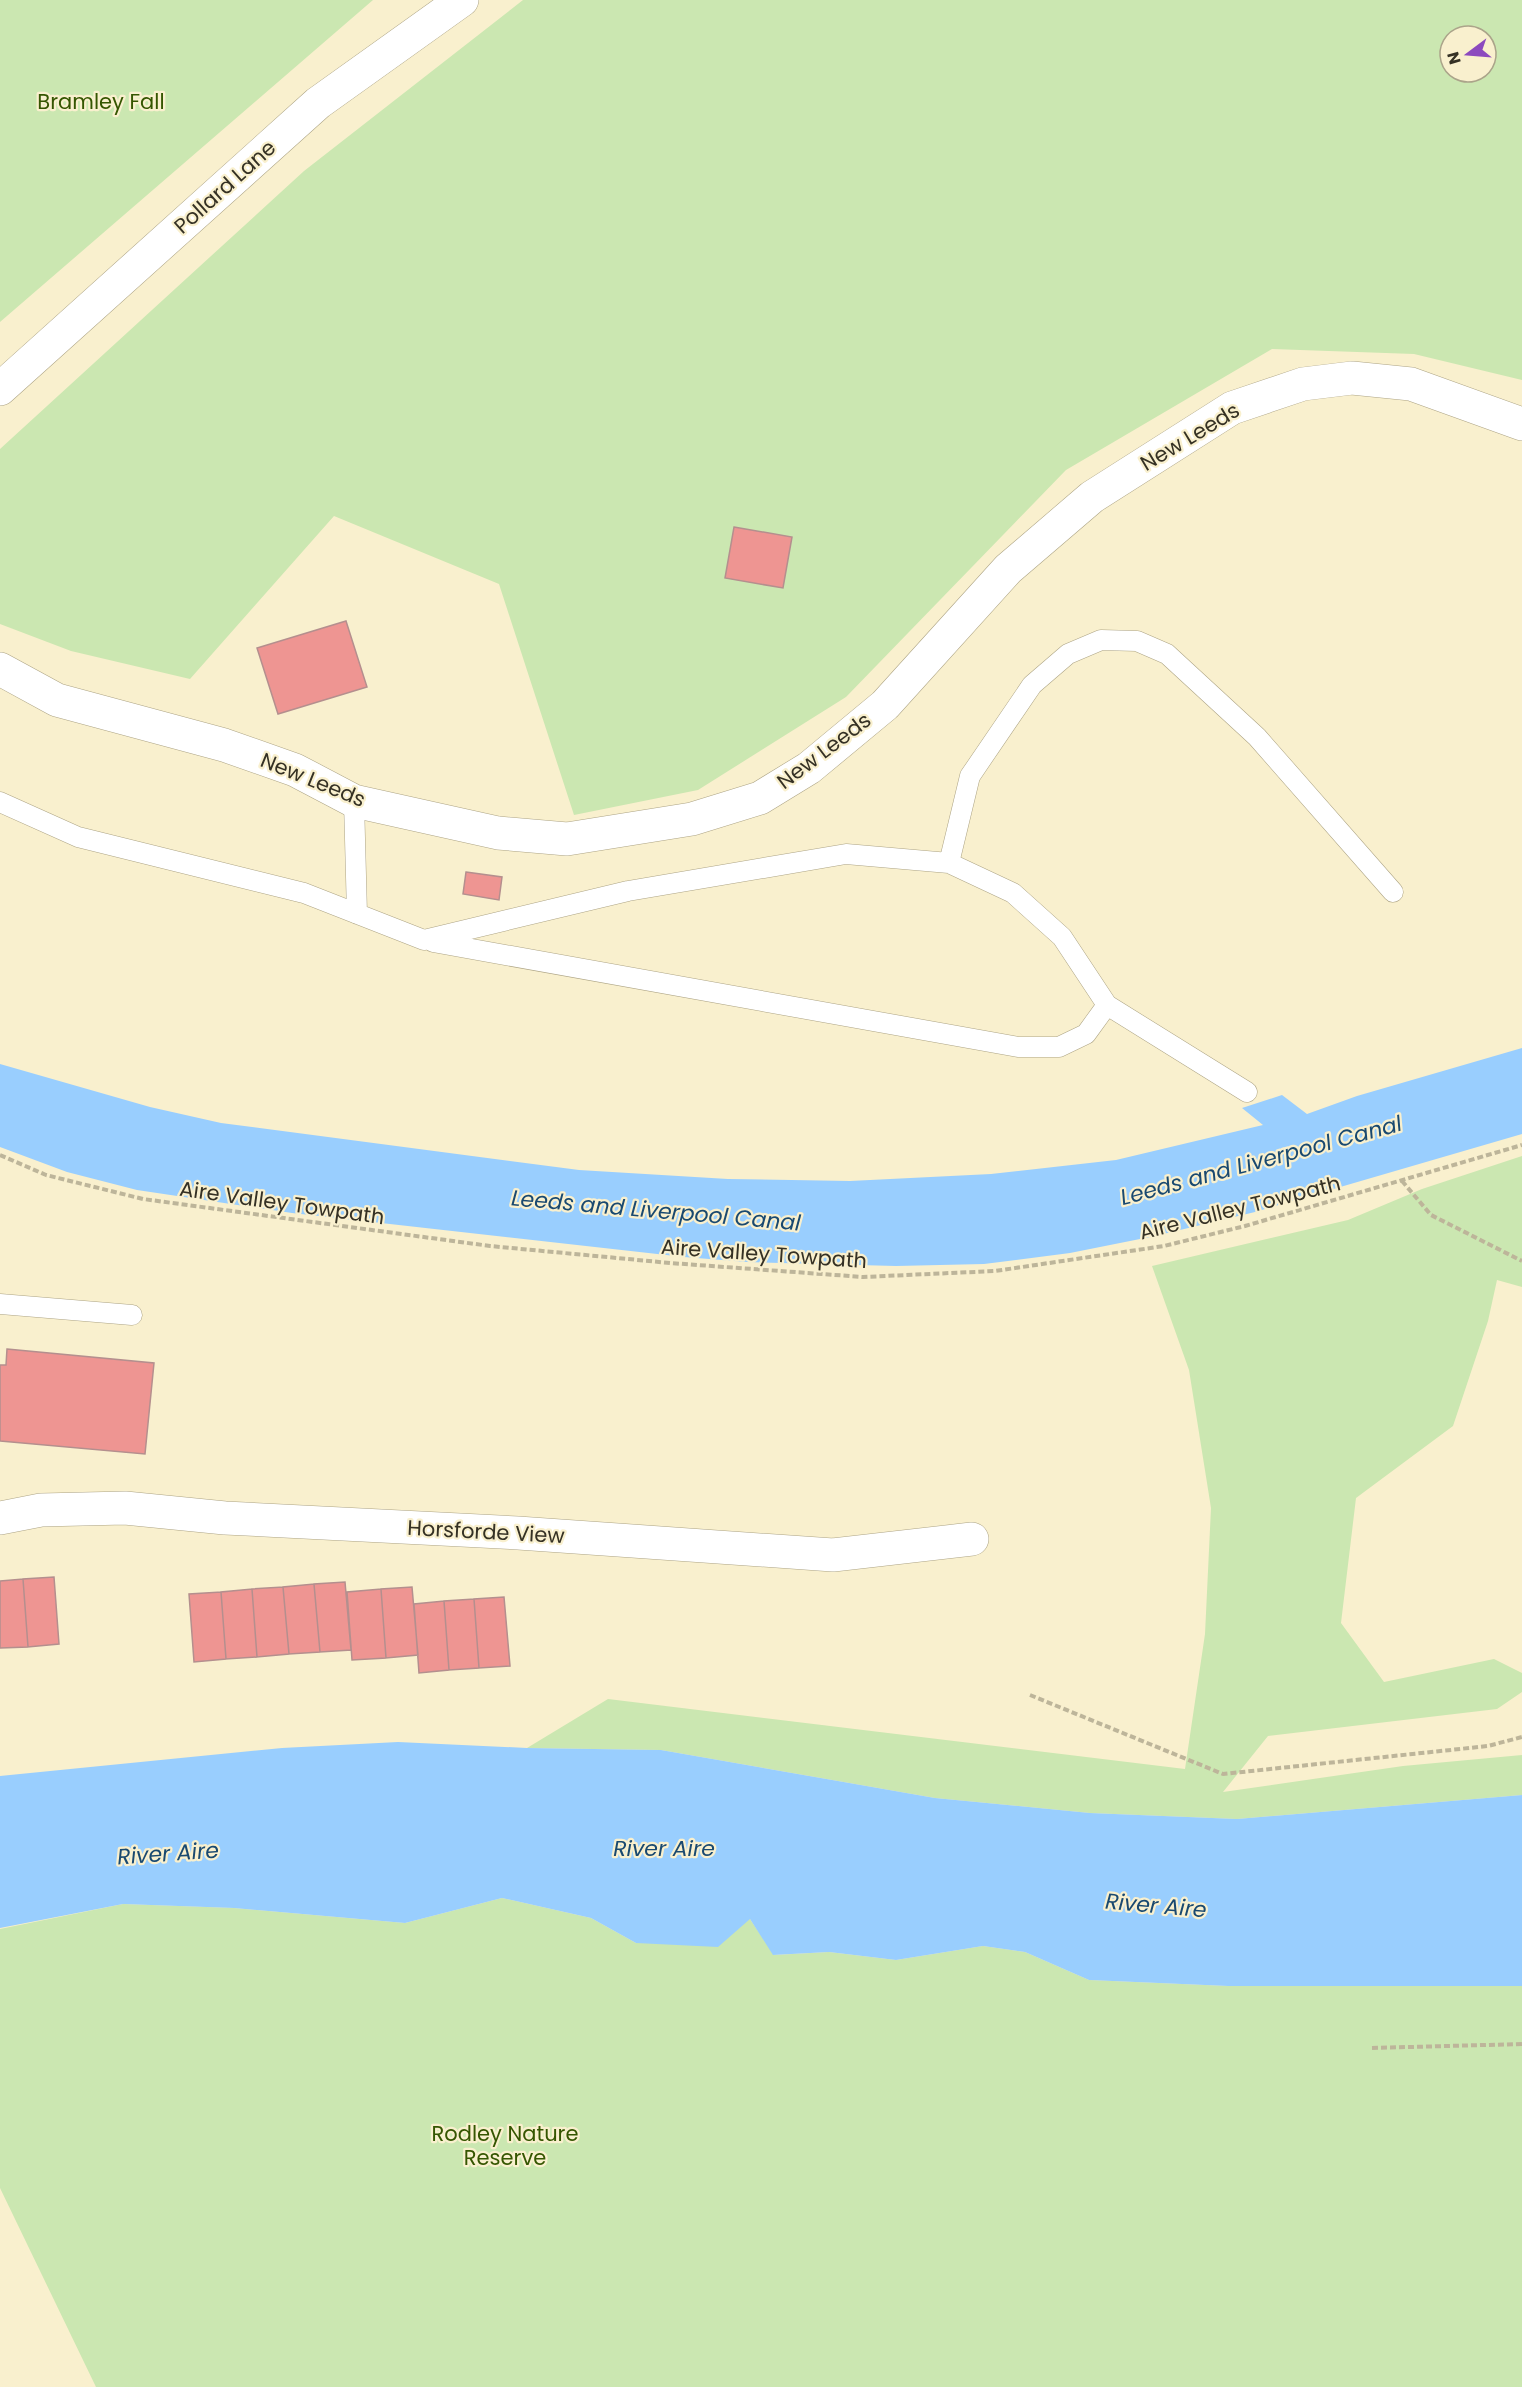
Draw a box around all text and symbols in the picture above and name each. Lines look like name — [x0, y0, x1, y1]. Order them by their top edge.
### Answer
north arrow — [1438, 24, 1498, 84]
text: N — [1441, 49, 1467, 67]
park label: Bramley Fall — [37, 87, 165, 116]
street label: Pollard Lane — [168, 133, 282, 240]
street label: New Leeds — [1135, 396, 1245, 478]
street label: New Leeds — [771, 706, 877, 796]
street label: New Leeds — [256, 745, 370, 814]
water label: Leeds and Liverpool Canal — [1117, 1108, 1406, 1213]
street label: Aire Valley Towpath — [1136, 1168, 1344, 1247]
street label: Aire Valley Towpath — [178, 1174, 386, 1231]
water label: Leeds and Liverpool Canal — [510, 1182, 803, 1239]
street label: Aire Valley Towpath — [660, 1232, 868, 1275]
street label: Horsforde View — [407, 1513, 565, 1550]
water label: River Aire — [613, 1833, 715, 1864]
water label: River Aire — [116, 1834, 220, 1873]
water label: River Aire — [1104, 1886, 1208, 1925]
park label: Rodley Nature Reserve — [432, 2119, 578, 2172]

